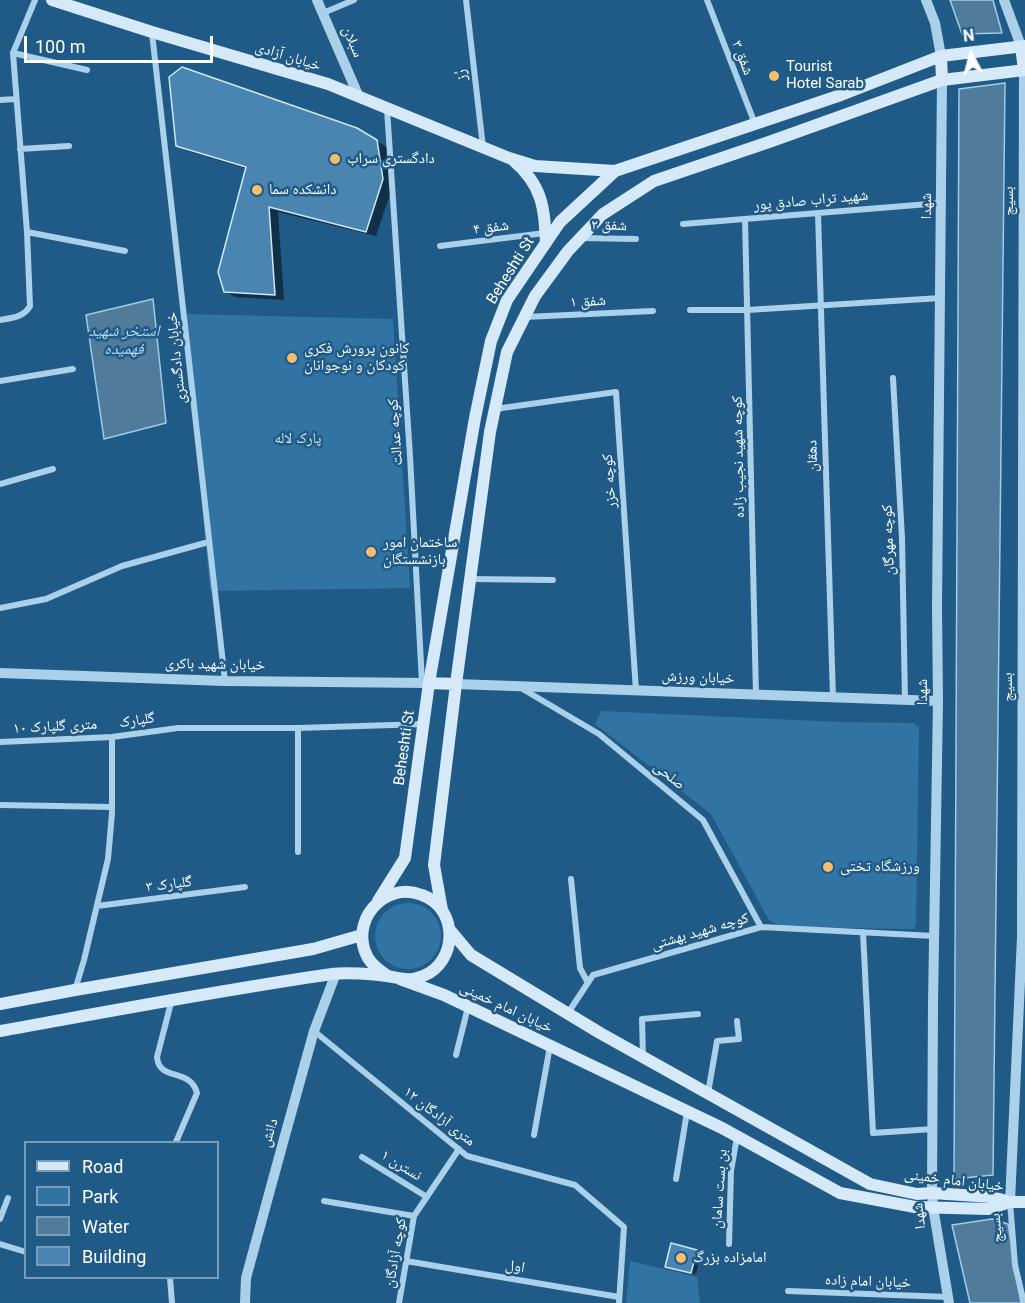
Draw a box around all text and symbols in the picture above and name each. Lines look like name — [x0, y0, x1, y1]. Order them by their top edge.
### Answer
scale bar — [27, 24, 216, 62]
street label: سبلان — [337, 24, 367, 60]
north arrow — [941, 24, 1001, 84]
text: N — [962, 26, 976, 46]
text: 100 m — [35, 36, 86, 57]
street label: شفق ۳ — [727, 38, 757, 78]
street label: خیابان آزادی — [253, 39, 323, 75]
place label: Tourist Hotel Sarab — [786, 58, 864, 93]
street label: رُز — [452, 68, 472, 82]
marker: Tourist Hotel Sarab — [767, 69, 781, 83]
place label: دادگستری سراب — [347, 150, 435, 168]
marker: دادگستری سراب — [328, 152, 342, 166]
place label: دانشکده سما — [269, 181, 337, 199]
marker: دانشکده سما — [250, 183, 264, 197]
street label: بسیج — [1000, 186, 1018, 216]
street label: شهید تراب صادق پور — [753, 187, 869, 215]
street label: شهدا — [918, 193, 936, 219]
street label: شفق ۴ — [472, 217, 510, 239]
street label: شفق ۲ — [591, 217, 627, 235]
street label: Beheshti St — [483, 234, 539, 308]
street label: شفق ۱ — [570, 292, 606, 312]
street label: خیابان دادگستری — [163, 311, 191, 405]
water label: استخر شهید فهمیده — [88, 322, 160, 360]
place label: کانون پرورش فکری کودکان و نوجوانان — [304, 340, 409, 375]
marker: کانون پرورش فکری کودکان و نوجوانان — [285, 351, 299, 365]
street label: کوچه شهید نجیب زاده — [729, 396, 749, 518]
street label: کوچه عدالت — [385, 398, 407, 466]
park label: پارک لاله — [274, 430, 322, 448]
street label: دهقان — [803, 440, 823, 472]
street label: کوچه خزر — [599, 453, 621, 509]
street label: کوچه مهرگان — [879, 504, 899, 576]
place label: ساختمان امور بازنشستگان — [383, 534, 457, 569]
marker: ساختمان امور بازنشستگان — [364, 545, 378, 559]
street label: خیابان شهید باکری — [165, 655, 265, 675]
street label: خیابان ورزش — [661, 668, 735, 688]
street label: بسیج — [999, 672, 1017, 702]
street label: شهدا — [914, 679, 932, 705]
street label: Beheshti St — [391, 709, 419, 787]
street label: گلپارک — [118, 710, 156, 732]
street label: ۱۰ متری گلپارک — [12, 716, 98, 738]
street label: صلحی — [649, 758, 689, 794]
place label: ورزشگاه تختی — [840, 858, 920, 876]
marker: ورزشگاه تختی — [821, 860, 835, 874]
street label: گلپارک ۳ — [145, 873, 193, 897]
street label: کوچه شهید بهشتی — [649, 909, 751, 955]
street label: خیابان امام خمینی — [457, 979, 555, 1037]
street label: ۱۲ متری آزادگان — [399, 1083, 479, 1151]
street label: دانش — [257, 1117, 283, 1149]
legend — [24, 1141, 219, 1279]
street label: نسترن ۱ — [377, 1147, 425, 1185]
street label: بن بست سامان — [708, 1149, 732, 1229]
text: Road — [82, 1156, 123, 1177]
street label: خیابان امام خمینی — [903, 1166, 1005, 1196]
text: Park — [82, 1186, 118, 1207]
street label: شهدا — [909, 1202, 931, 1230]
street label: بسیج — [987, 1213, 1007, 1243]
text: Water — [82, 1216, 129, 1237]
street label: کوچه آزادگان — [381, 1216, 411, 1290]
text: Building — [82, 1246, 146, 1267]
place label: امامزاده بزرگ — [693, 1249, 767, 1267]
marker: امامزاده بزرگ — [674, 1251, 688, 1265]
street label: اول — [504, 1257, 526, 1277]
street label: خیابان امام زاده — [825, 1272, 911, 1292]

